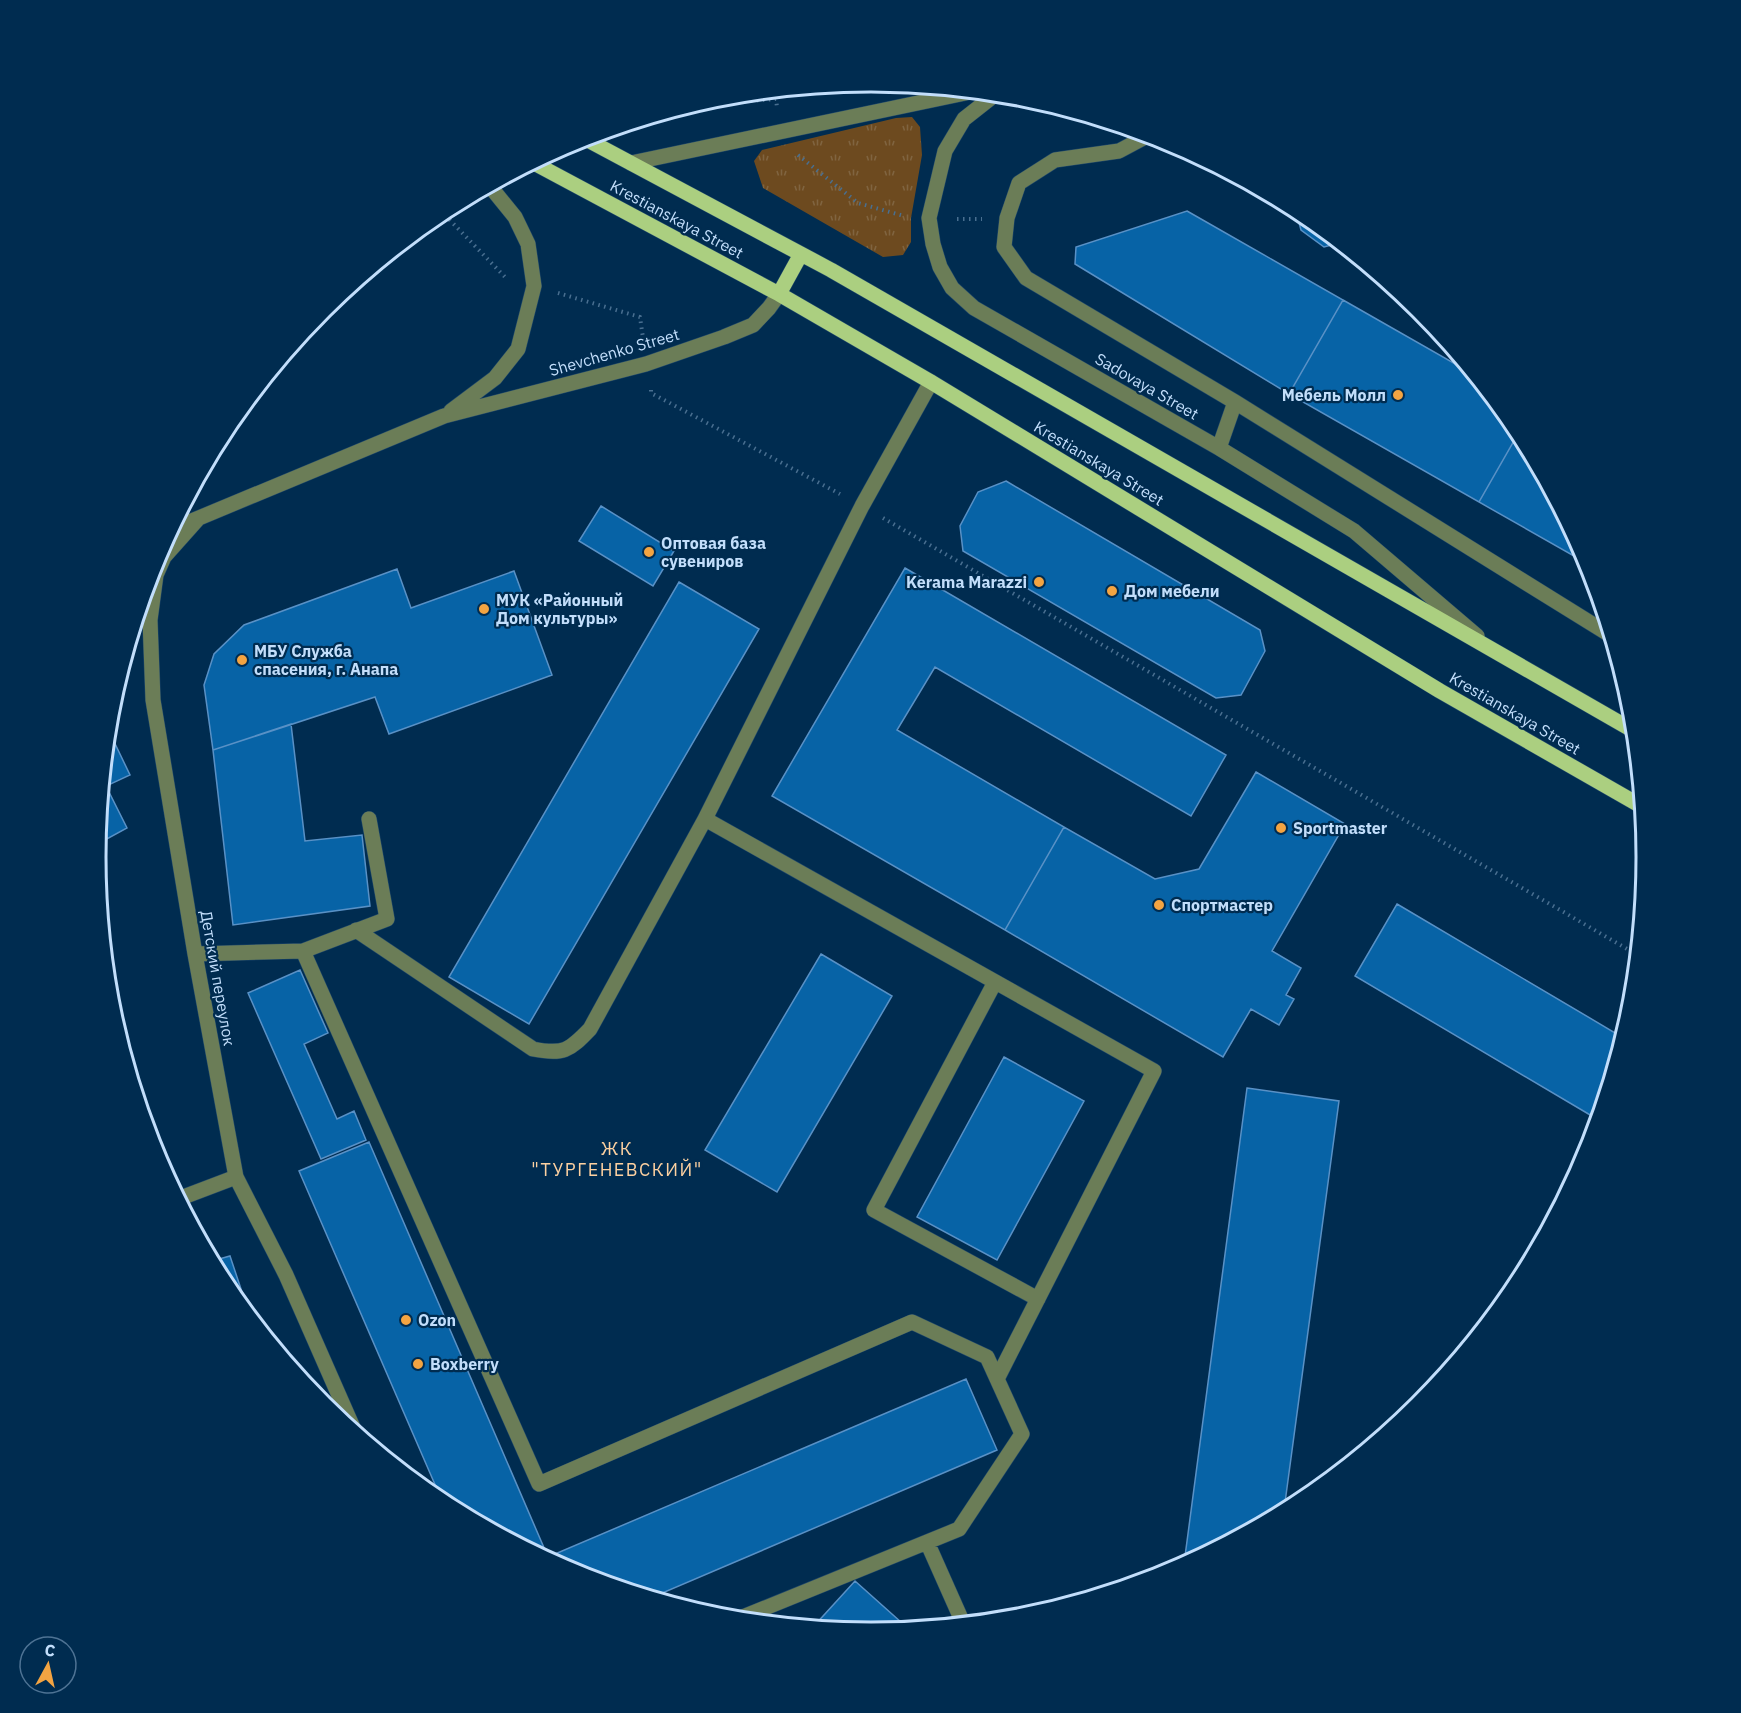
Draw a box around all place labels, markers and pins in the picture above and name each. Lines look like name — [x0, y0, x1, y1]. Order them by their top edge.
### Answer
place label: Мебель Молл — [1282, 385, 1386, 405]
marker: Мебель Молл — [1391, 388, 1405, 402]
place label: Оптовая база сувениров — [661, 533, 766, 571]
marker: Оптовая база сувениров — [642, 545, 656, 559]
place label: Kerama Marazzi — [906, 572, 1027, 592]
marker: Kerama Marazzi — [1032, 575, 1046, 589]
place label: Дом мебели — [1124, 581, 1220, 601]
marker: Дом мебели — [1105, 584, 1119, 598]
place label: МУК «Районный Дом культуры» — [496, 590, 623, 628]
marker: МУК «Районный Дом культуры» — [477, 602, 491, 616]
place label: МБУ Служба спасения, г. Анапа — [254, 641, 398, 679]
marker: МБУ Служба спасения, г. Анапа — [235, 653, 249, 667]
place label: Sportmaster — [1293, 818, 1388, 838]
marker: Sportmaster — [1274, 821, 1288, 835]
place label: Спортмастер — [1171, 895, 1273, 915]
marker: Спортмастер — [1152, 898, 1166, 912]
place label: Ozon — [418, 1310, 456, 1330]
marker: Ozon — [399, 1313, 413, 1327]
place label: Boxberry — [430, 1354, 499, 1374]
marker: Boxberry — [411, 1357, 425, 1371]

